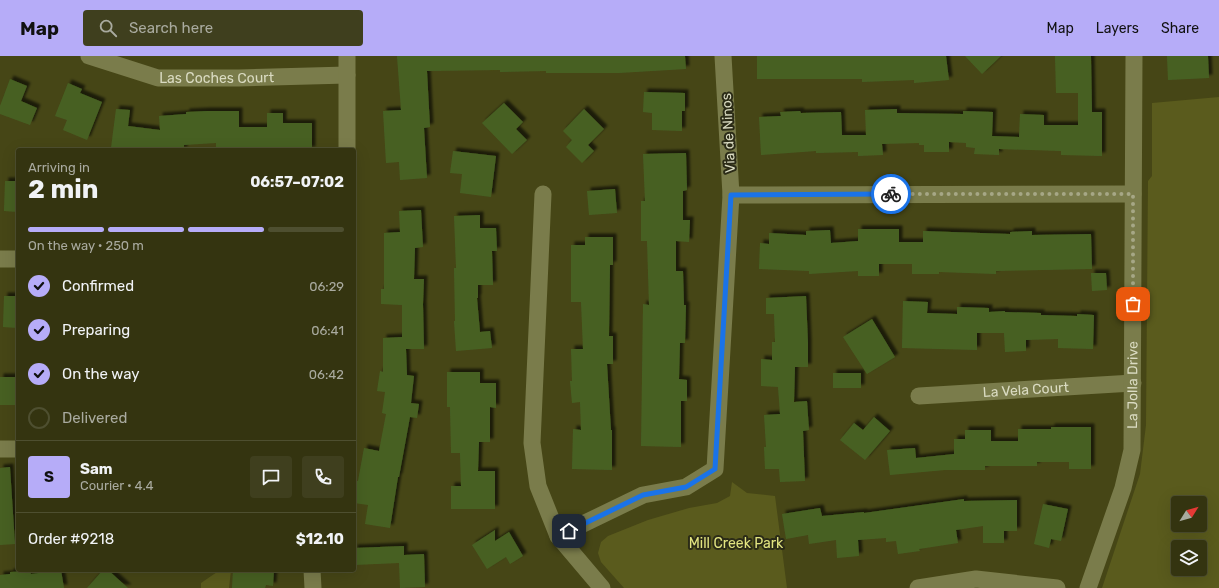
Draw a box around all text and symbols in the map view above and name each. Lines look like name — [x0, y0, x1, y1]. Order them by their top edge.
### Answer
search box — [83, 10, 363, 46]
text: Map — [20, 17, 59, 40]
icon: search — [97, 17, 119, 39]
text: Search here — [129, 19, 213, 37]
text: Map — [1047, 20, 1074, 37]
text: Layers — [1096, 20, 1139, 37]
text: Share — [1161, 20, 1199, 37]
street label: Las Coches Court — [159, 69, 275, 87]
street label: Via de Ninos — [718, 93, 739, 173]
text: Arriving in — [28, 160, 90, 175]
text: 06:57–07:02 — [250, 173, 344, 191]
text: 2 min — [28, 174, 98, 205]
courier — [871, 174, 911, 214]
icon: bike — [880, 183, 902, 205]
text: On the way · 250 m — [28, 238, 144, 253]
icon: check — [28, 275, 50, 297]
text: Confirmed — [62, 277, 134, 295]
text: 06:29 — [309, 279, 344, 294]
pin — [1116, 287, 1150, 321]
icon: bag — [1122, 293, 1144, 315]
icon: check — [28, 319, 50, 341]
text: Preparing — [62, 321, 130, 339]
text: 06:41 — [311, 323, 344, 338]
street label: La Jolla Drive — [1124, 341, 1142, 429]
icon: check — [28, 363, 50, 385]
text: On the way — [62, 365, 140, 383]
text: 06:42 — [309, 367, 344, 382]
street label: La Vela Court — [982, 379, 1070, 401]
text: Delivered — [62, 409, 127, 427]
button: chat — [250, 456, 292, 498]
button: phone — [302, 456, 344, 498]
text: Sam — [80, 460, 113, 478]
text: S — [44, 468, 54, 486]
text: Courier · 4.4 — [80, 478, 154, 493]
north arrow — [1171, 496, 1207, 532]
map controls — [1171, 496, 1207, 576]
pin — [552, 514, 586, 548]
icon: home — [558, 520, 580, 542]
text: Order #9218 — [28, 530, 114, 548]
text: $12.10 — [296, 530, 344, 548]
park label: Mill Creek Park — [689, 535, 784, 552]
button: layers — [1171, 540, 1207, 576]

